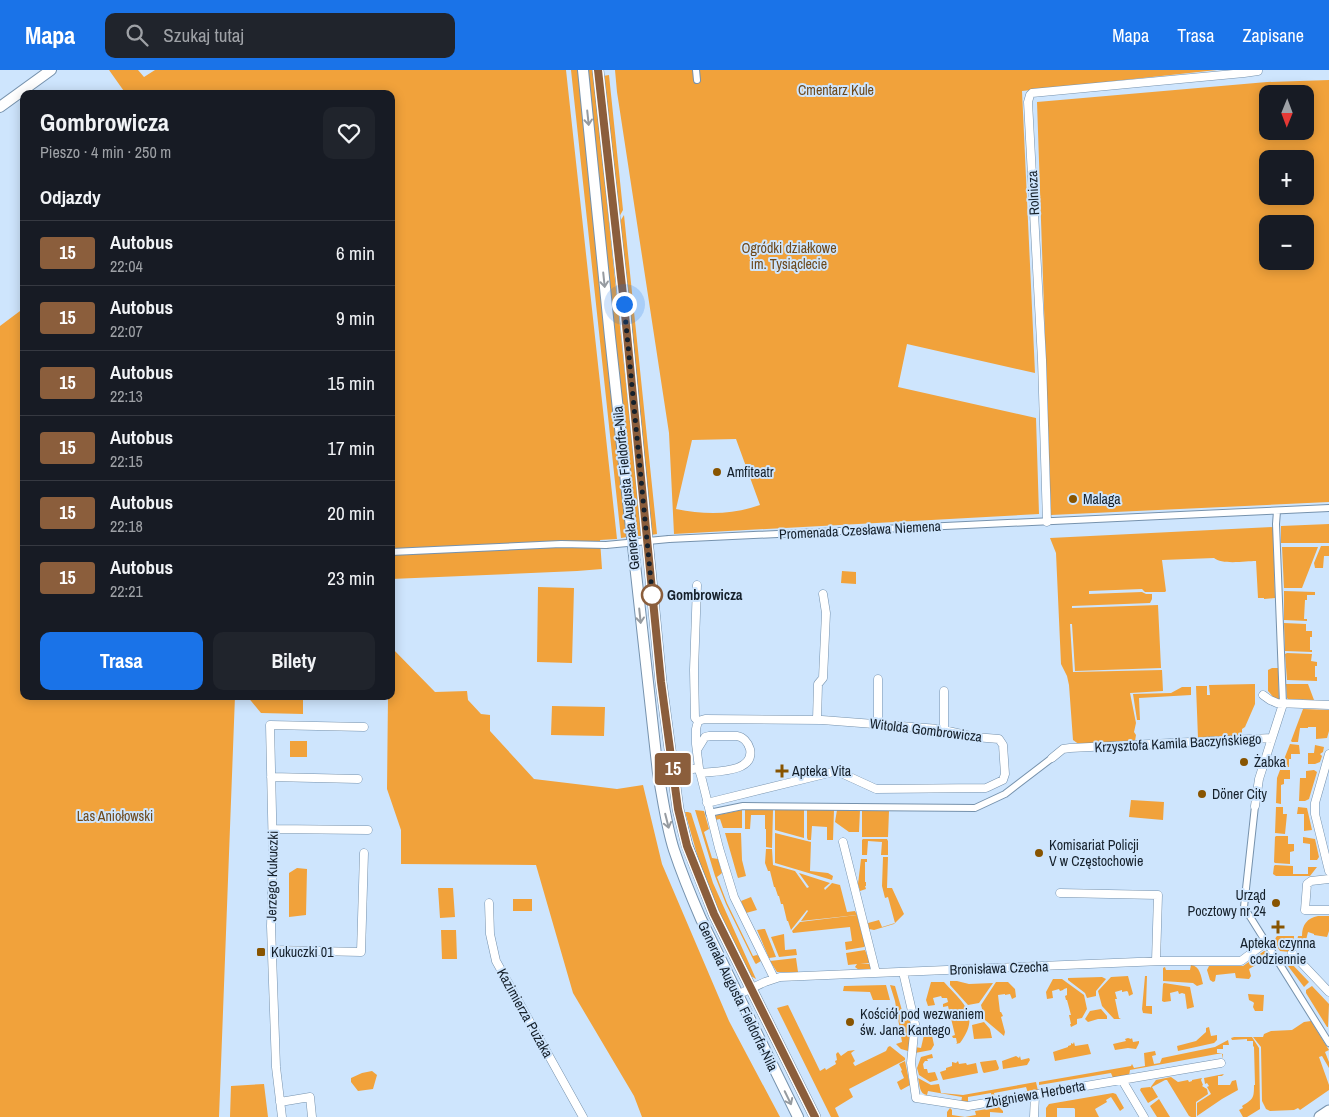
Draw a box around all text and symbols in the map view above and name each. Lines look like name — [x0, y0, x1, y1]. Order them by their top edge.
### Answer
search box — [105, 13, 455, 58]
text: Mapa — [25, 19, 75, 51]
icon: search — [123, 21, 151, 49]
text: Szukaj tutaj — [163, 22, 244, 48]
text: Mapa — [1112, 23, 1149, 48]
text: Trasa — [1177, 23, 1214, 48]
text: Zapisane — [1242, 23, 1304, 48]
park label: Cmentarz Kule — [798, 81, 874, 99]
north arrow — [1259, 85, 1314, 140]
map controls — [1259, 85, 1314, 270]
text: Gombrowicza — [40, 106, 169, 138]
button: heart — [323, 107, 375, 159]
one-way arrow — [583, 110, 593, 126]
text: Pieszo · 4 min · 250 m — [40, 141, 171, 163]
button: + — [1259, 150, 1314, 205]
street label: Rolnicza — [1023, 170, 1043, 216]
text: Odjazdy — [40, 184, 101, 210]
button: − — [1259, 215, 1314, 270]
text: Autobus — [110, 229, 173, 255]
park label: Ogródki działkowe im. Tysiąclecie — [741, 239, 837, 273]
text: 15 — [59, 240, 76, 265]
text: 6 min — [336, 240, 375, 266]
text: 22:04 — [110, 255, 143, 277]
one-way arrow — [600, 272, 609, 288]
your location — [612, 292, 637, 317]
text: Autobus — [110, 294, 173, 320]
text: 15 — [59, 305, 76, 330]
text: 9 min — [336, 305, 375, 331]
text: 22:07 — [110, 320, 143, 342]
text: Autobus — [110, 359, 173, 385]
text: 15 — [59, 370, 76, 395]
text: 15 min — [327, 370, 375, 396]
text: 22:13 — [110, 385, 143, 407]
street label: Generała Augusta Fieldorfa-Nila — [608, 405, 644, 571]
text: Autobus — [110, 424, 173, 450]
text: 15 — [59, 435, 76, 460]
text: 17 min — [327, 435, 375, 461]
text: 22:15 — [110, 450, 143, 472]
place label: Amfiteatr — [726, 463, 774, 481]
marker: Amfiteatr — [711, 466, 723, 478]
text: Autobus — [110, 489, 173, 515]
place label: Malaga — [1083, 490, 1121, 508]
marker: Malaga — [1067, 493, 1079, 505]
text: 15 — [59, 500, 76, 525]
text: 20 min — [327, 500, 375, 526]
text: 22:18 — [110, 515, 143, 537]
street label: Promenada Czesława Niemena — [779, 517, 942, 543]
text: Autobus — [110, 554, 173, 580]
text: 15 — [59, 565, 76, 590]
text: 23 min — [327, 565, 375, 591]
text: 22:21 — [110, 580, 143, 602]
marker: Gombrowicza — [641, 584, 663, 606]
place label: Gombrowicza — [667, 586, 743, 604]
one-way arrow — [636, 607, 645, 623]
button: Trasa — [40, 632, 203, 690]
button: Bilety — [213, 632, 375, 690]
street label: Witolda Gombrowicza — [869, 714, 984, 746]
street label: Krzysztofa Kamila Baczyńskiego — [1094, 730, 1262, 756]
line badge: 15 — [650, 753, 696, 785]
place label: Żabka — [1254, 753, 1287, 771]
text: 15 — [665, 756, 681, 781]
marker: Żabka — [1238, 756, 1250, 768]
place label: Apteka Vita — [791, 762, 852, 780]
marker: Apteka Vita — [776, 765, 788, 777]
place label: Döner City — [1212, 785, 1267, 803]
marker: Döner City — [1196, 788, 1208, 800]
park label: Las Aniołowski — [77, 807, 153, 825]
one-way arrow — [663, 813, 672, 829]
street label: Jerzego Kukuczki — [262, 831, 282, 921]
place label: Komisariat Policji V w Częstochowie — [1049, 836, 1143, 870]
marker: Komisariat Policji V w Częstochowie — [1033, 847, 1045, 859]
place label: Urząd Pocztowy nr 24 — [1188, 886, 1267, 920]
marker: Urząd Pocztowy nr 24 — [1270, 897, 1282, 909]
street label: Generała Augusta Fieldorfa-Nila — [694, 918, 782, 1074]
marker: Apteka czynna codziennie — [1272, 921, 1284, 933]
place label: Apteka czynna codziennie — [1239, 934, 1316, 968]
place label: Kukuczki 01 — [271, 943, 334, 961]
marker: Kukuczki 01 — [255, 946, 267, 958]
street label: Bronisława Czecha — [949, 957, 1049, 979]
street label: Kazimierza Pużaka — [493, 965, 557, 1061]
place label: Kościół pod wezwaniem św. Jana Kantego — [860, 1005, 984, 1039]
marker: Kościół pod wezwaniem św. Jana Kantego — [844, 1016, 856, 1028]
street label: Zbigniewa Herberta — [983, 1076, 1087, 1112]
one-way arrow — [784, 1090, 793, 1105]

